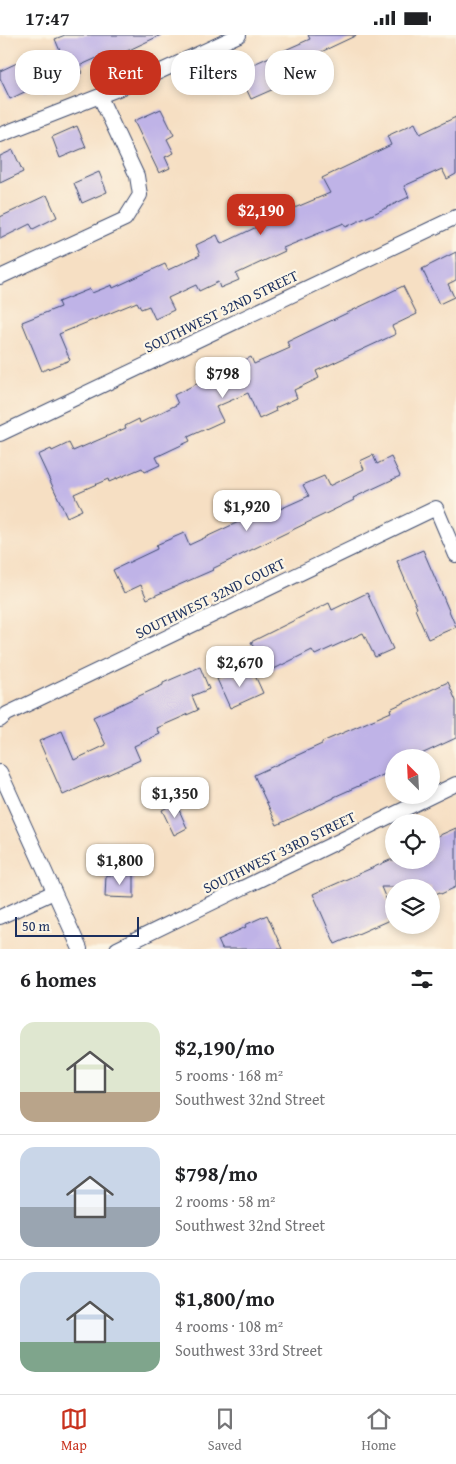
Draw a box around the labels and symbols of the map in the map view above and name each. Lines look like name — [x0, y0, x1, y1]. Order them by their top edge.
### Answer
pin: $2,190 — [220, 193, 302, 236]
street label: SOUTHWEST 32ND STREET — [141, 264, 302, 357]
pin: $798 — [193, 357, 253, 399]
pin: $1,920 — [206, 489, 288, 532]
street label: SOUTHWEST 32ND COURT — [131, 552, 289, 644]
pin: $2,670 — [199, 645, 281, 688]
north arrow — [385, 749, 440, 804]
pin: $1,350 — [134, 777, 216, 819]
street label: SOUTHWEST 33RD STREET — [199, 806, 359, 898]
pin: $1,800 — [79, 843, 161, 886]
scale bar — [15, 914, 139, 937]

